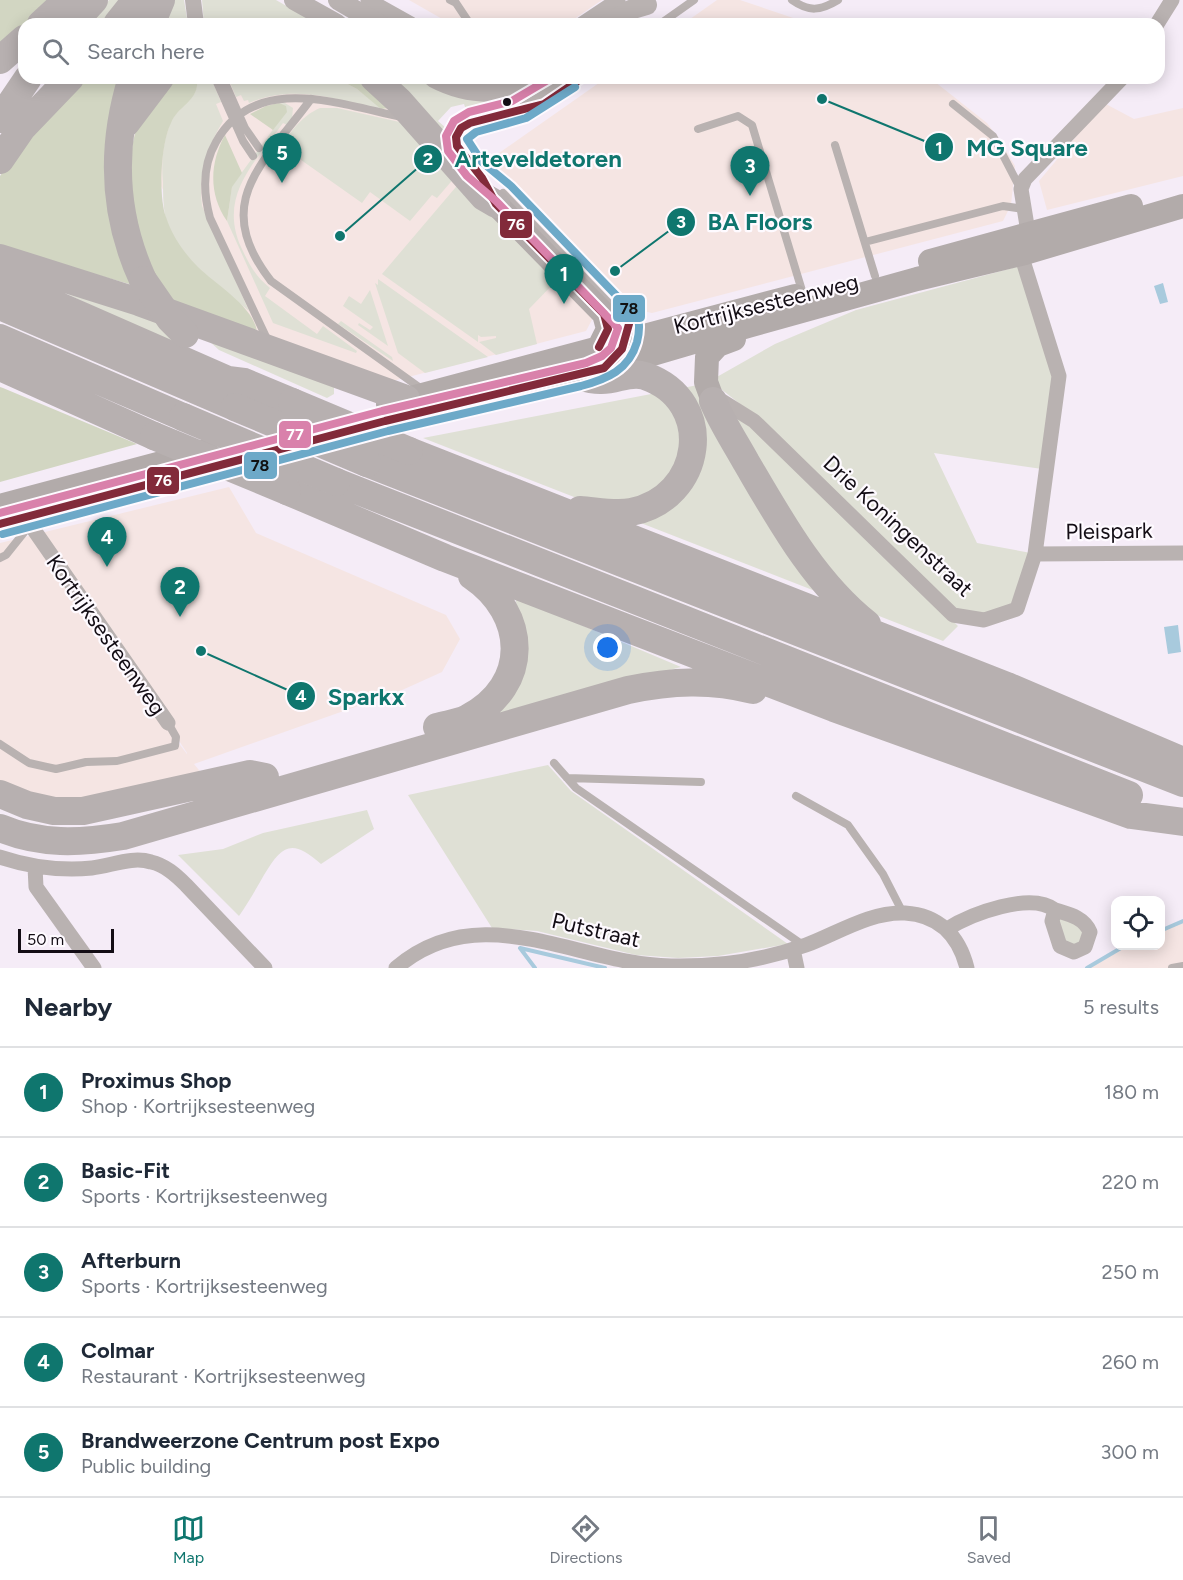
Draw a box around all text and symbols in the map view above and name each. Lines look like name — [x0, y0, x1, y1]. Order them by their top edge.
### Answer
search box — [18, 18, 1165, 84]
icon: search — [39, 35, 72, 68]
text: Search here — [87, 38, 205, 65]
unlabelled marker — [501, 96, 513, 108]
callout: MG Square — [924, 126, 1099, 168]
text: MG Square — [966, 133, 1088, 162]
pin: 5 — [262, 134, 302, 183]
text: 1 — [935, 137, 943, 159]
callout: Arteveldetoren — [413, 138, 634, 180]
text: Arteveldetoren — [454, 144, 622, 173]
pin: 3 — [730, 146, 770, 196]
text: 2 — [423, 148, 433, 170]
callout: BA Floors — [666, 201, 825, 243]
text: BA Floors — [708, 207, 812, 236]
line badge: 76 — [499, 210, 533, 239]
text: 3 — [676, 211, 686, 233]
text: 76 — [507, 215, 525, 234]
pin: 1 — [544, 254, 584, 304]
street label: Kortrijksesteenweg — [671, 268, 861, 340]
line badge: 78 — [612, 294, 646, 323]
text: 78 — [620, 299, 639, 318]
line badge: 77 — [278, 420, 312, 449]
text: 77 — [286, 425, 304, 444]
street label: Drie Koningenstraat — [818, 450, 978, 602]
line badge: 78 — [243, 451, 278, 480]
text: 78 — [251, 456, 270, 475]
line badge: 76 — [146, 466, 180, 495]
text: 76 — [154, 471, 172, 490]
street label: Pleispark — [1065, 517, 1153, 545]
pin: 4 — [88, 518, 126, 567]
street label: Kortrijksesteenweg — [41, 550, 171, 720]
pin: 2 — [160, 568, 200, 617]
your location — [593, 633, 622, 662]
callout: Sparkx — [286, 675, 416, 717]
text: Sparkx — [328, 682, 404, 711]
text: 4 — [295, 685, 307, 707]
map controls — [1111, 896, 1165, 950]
button: locate — [1111, 896, 1165, 950]
street label: Putstraat — [549, 907, 643, 953]
scale bar — [18, 926, 114, 953]
text: 50 m — [27, 930, 64, 949]
text: Nearby — [24, 991, 112, 1023]
text: 5 results — [1083, 995, 1159, 1019]
text: Proximus Shop — [81, 1067, 232, 1094]
text: 1 — [39, 1080, 48, 1104]
text: 180 m — [1104, 1080, 1159, 1104]
text: Shop · Kortrijksesteenweg — [81, 1094, 315, 1118]
text: Basic-Fit — [81, 1157, 170, 1184]
text: 2 — [38, 1170, 49, 1194]
text: 220 m — [1102, 1170, 1159, 1194]
text: Sports · Kortrijksesteenweg — [81, 1184, 328, 1208]
text: Afterburn — [81, 1247, 181, 1274]
text: 3 — [38, 1260, 49, 1284]
text: 250 m — [1102, 1260, 1159, 1284]
text: Sports · Kortrijksesteenweg — [81, 1274, 328, 1298]
text: Colmar — [81, 1337, 154, 1364]
text: 4 — [37, 1350, 50, 1374]
text: 260 m — [1102, 1350, 1159, 1374]
text: Restaurant · Kortrijksesteenweg — [81, 1364, 366, 1388]
text: Brandweerzone Centrum post Expo — [81, 1427, 440, 1454]
text: 5 — [38, 1440, 49, 1464]
text: 300 m — [1101, 1440, 1159, 1464]
text: Public building — [81, 1454, 211, 1478]
tab: Map — [172, 1512, 205, 1567]
tab: Directions — [549, 1512, 622, 1567]
tab: Saved — [967, 1512, 1011, 1567]

